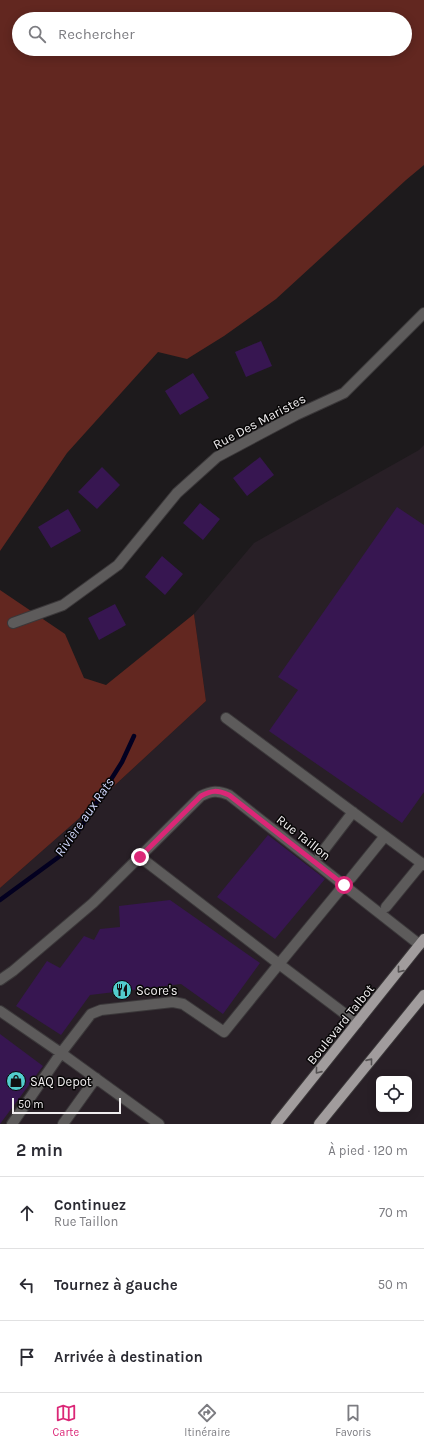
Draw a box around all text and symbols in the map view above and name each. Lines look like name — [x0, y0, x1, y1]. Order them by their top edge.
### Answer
search box — [12, 12, 412, 56]
icon: search — [26, 23, 48, 45]
text: Rechercher — [58, 25, 135, 43]
street label: Rue Des Maristes — [210, 391, 308, 452]
water label: Rivière aux Rats — [51, 774, 118, 860]
street label: Rue Taillon — [274, 812, 334, 863]
route end — [131, 848, 149, 866]
route start — [335, 876, 353, 894]
one-way arrow — [397, 965, 404, 972]
restaurant icon: Score's — [111, 979, 133, 1001]
street label: Boulevard Talbot — [304, 981, 377, 1067]
place label: Score's — [136, 983, 178, 998]
one-way arrow — [366, 1059, 373, 1066]
one-way arrow — [316, 1067, 323, 1074]
shop icon: SAQ Depot — [5, 1070, 27, 1092]
place label: SAQ Depot — [30, 1074, 92, 1089]
map controls — [376, 1076, 412, 1112]
button: locate — [376, 1076, 412, 1112]
scale bar — [12, 1096, 121, 1115]
text: 50 m — [18, 1098, 44, 1111]
text: 2 min — [16, 1140, 63, 1160]
text: À pied · 120 m — [328, 1143, 408, 1158]
text: Continuez — [54, 1196, 126, 1214]
icon: ahead — [16, 1202, 38, 1224]
text: 70 m — [379, 1205, 408, 1220]
text: Rue Taillon — [54, 1214, 118, 1229]
icon: left — [16, 1274, 38, 1296]
text: Tournez à gauche — [54, 1276, 178, 1294]
text: 50 m — [378, 1277, 408, 1292]
icon: arrive — [16, 1346, 38, 1368]
text: Arrivée à destination — [54, 1348, 203, 1366]
tab: Carte — [53, 1402, 79, 1439]
tab: Itinéraire — [184, 1402, 230, 1439]
tab: Favoris — [335, 1402, 371, 1439]

